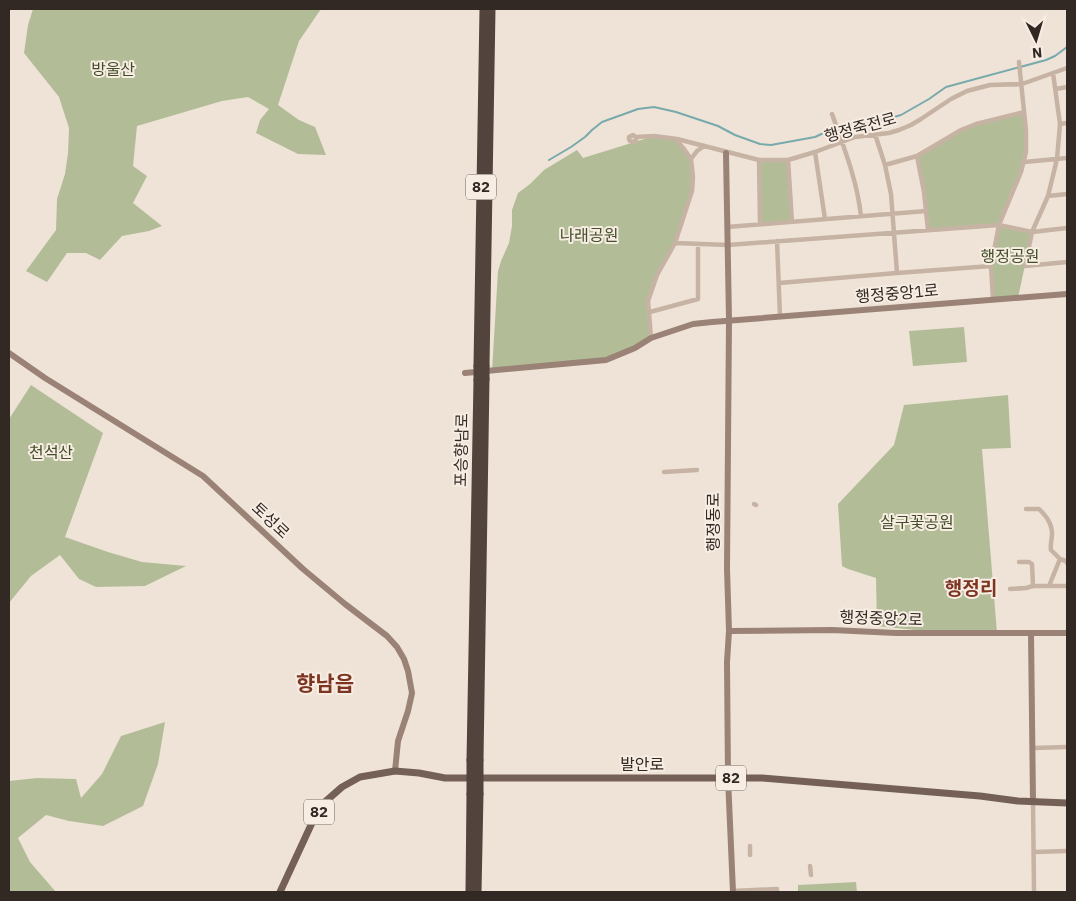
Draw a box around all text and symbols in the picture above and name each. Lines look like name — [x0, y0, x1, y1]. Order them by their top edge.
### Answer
north arrow — [1011, 15, 1061, 65]
text: N — [1031, 44, 1043, 62]
park label: 방울산 — [91, 59, 135, 79]
street label: 행정죽전로 — [822, 108, 898, 146]
road number: 82 — [466, 174, 496, 200]
park label: 나래공원 — [560, 225, 618, 245]
park label: 행정공원 — [981, 246, 1039, 266]
street label: 행정중앙1로 — [855, 279, 940, 307]
street label: 포승향남로 — [450, 413, 472, 487]
park label: 천석산 — [29, 442, 73, 462]
street label: 행정동로 — [703, 492, 723, 551]
street label: 토성로 — [248, 498, 294, 543]
park label: 살구꽃공원 — [880, 512, 954, 532]
district label: 행정리 — [945, 576, 997, 600]
street label: 행정중앙2로 — [839, 607, 923, 629]
district label: 향남읍 — [296, 669, 354, 697]
street label: 발안로 — [620, 754, 664, 774]
road number: 82 — [716, 766, 746, 790]
road number: 82 — [304, 800, 334, 824]

